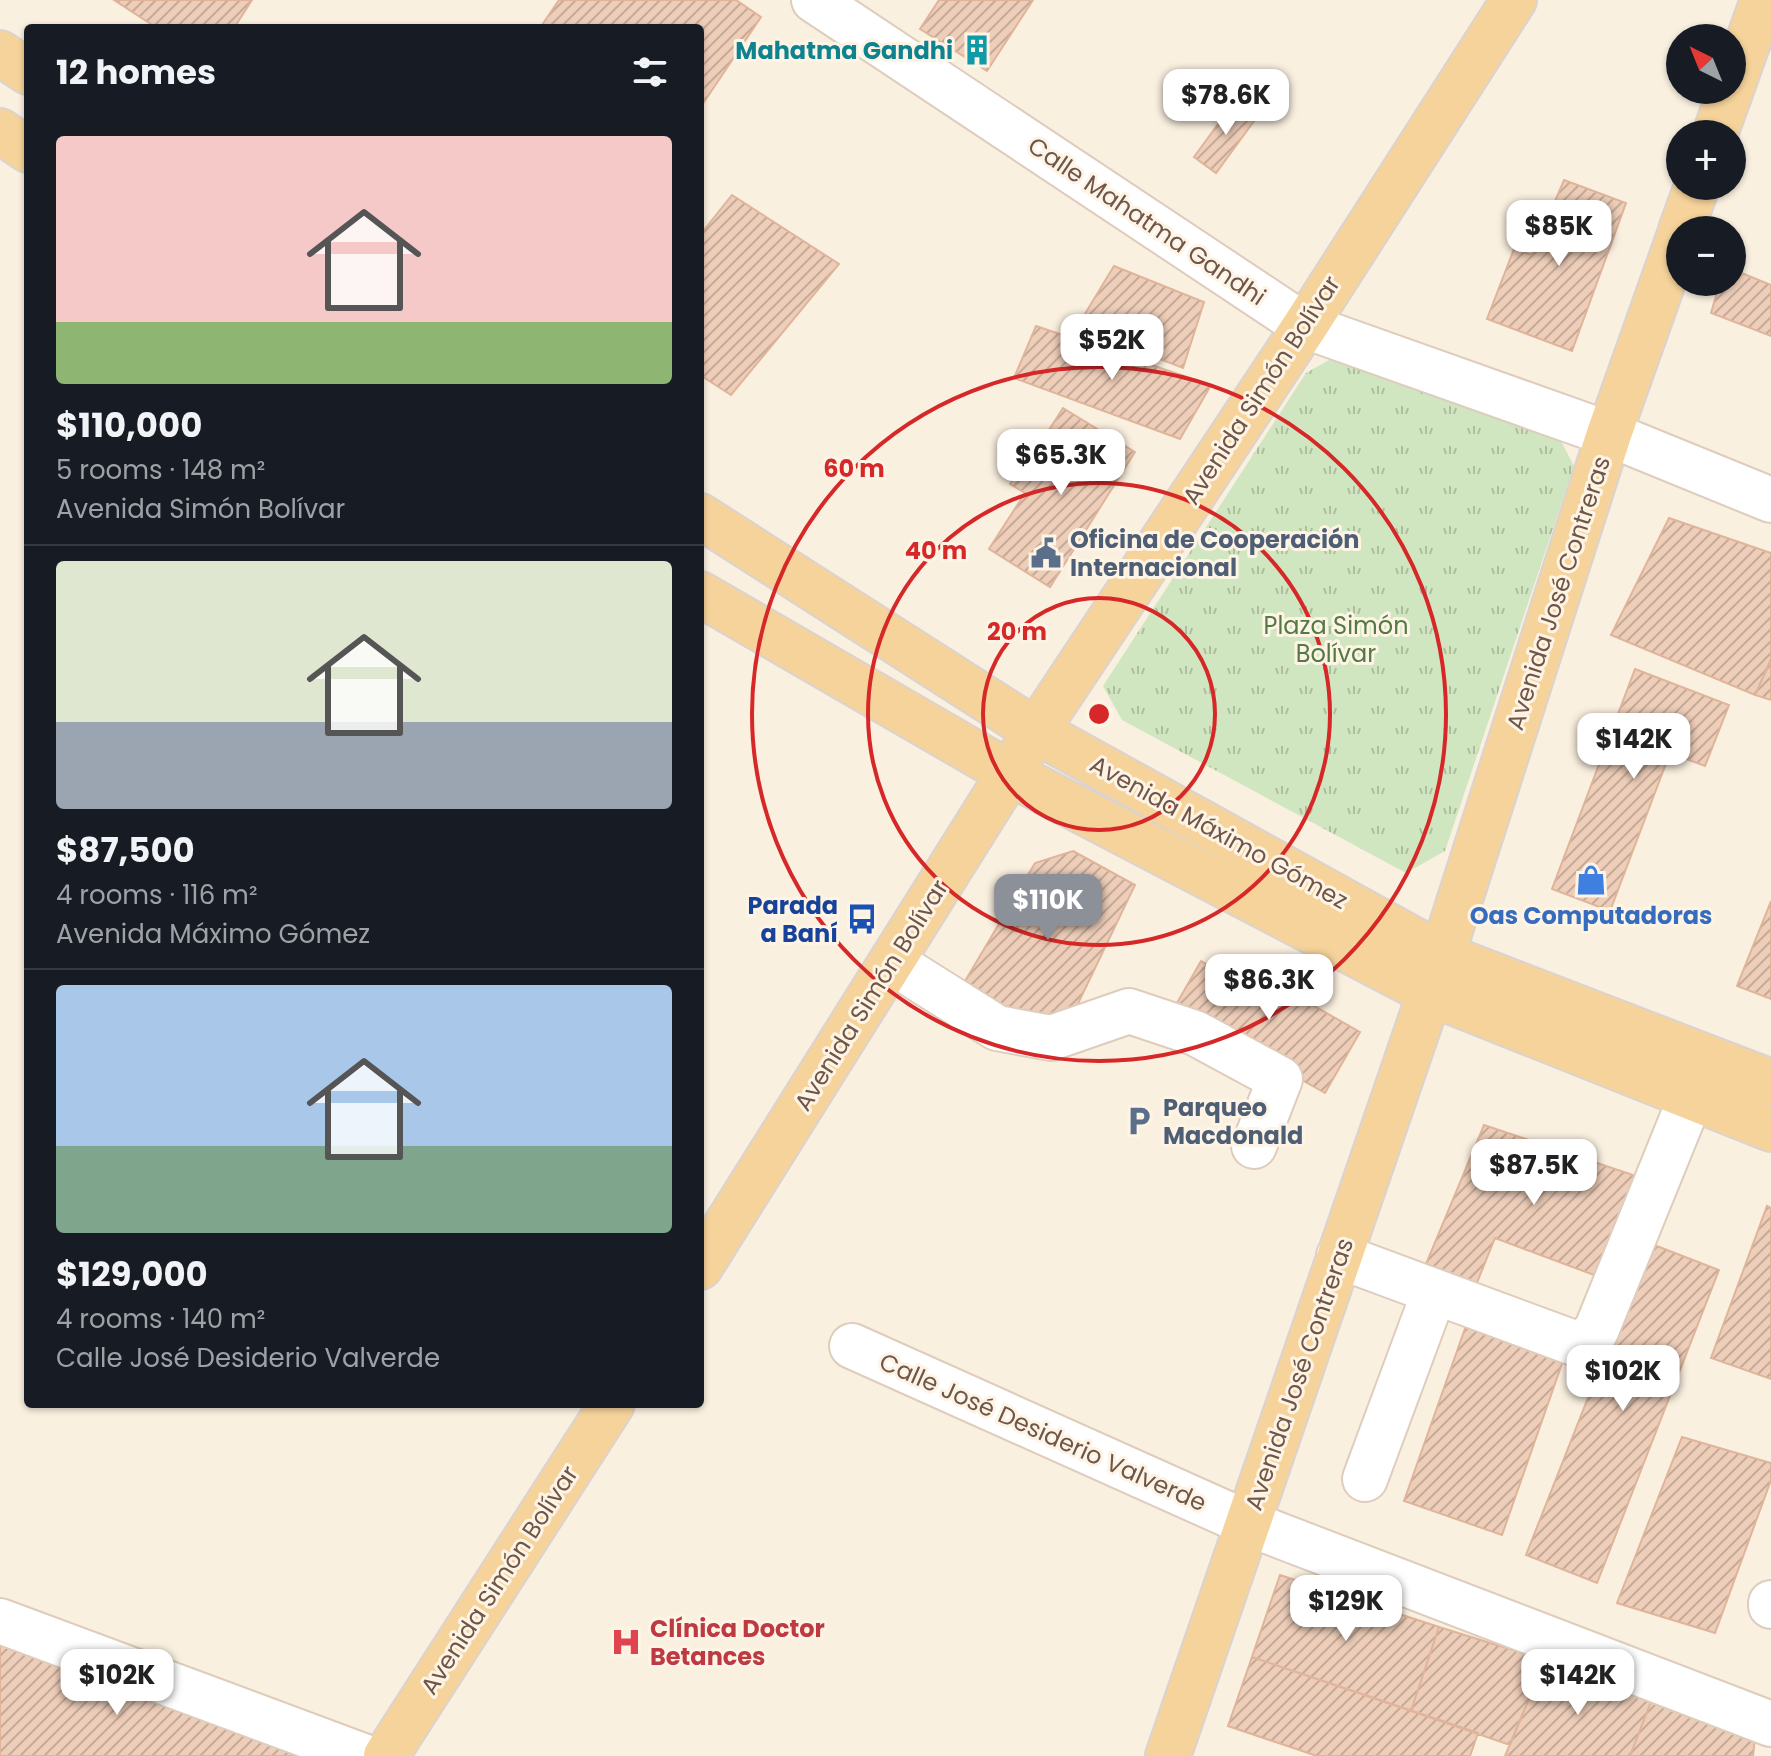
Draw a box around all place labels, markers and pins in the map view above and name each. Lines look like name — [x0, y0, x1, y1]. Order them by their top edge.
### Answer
building icon: Mahatma Gandhi — [960, 33, 994, 67]
place label: Mahatma Gandhi — [735, 34, 953, 67]
pin: $78.6K — [1161, 69, 1291, 137]
pin: $85K — [1512, 200, 1606, 268]
pin: $52K — [1065, 314, 1159, 382]
pin: $65.3K — [996, 429, 1126, 497]
place label: Oficina de Cooperación Internacional — [1070, 523, 1360, 584]
public building icon: Oficina de Cooperación Internacional — [1029, 536, 1063, 570]
centre of rings — [1085, 700, 1113, 728]
pin: $142K — [1578, 713, 1690, 781]
shop icon: Oas Computadoras — [1574, 863, 1608, 897]
pin: $110K — [992, 874, 1104, 942]
place label: Parada a Baní — [748, 889, 838, 950]
place label: Oas Computadoras — [1470, 899, 1712, 932]
bus stop icon: Parada a Baní — [845, 902, 879, 936]
pin: $86.3K — [1204, 954, 1334, 1022]
place label: Parqueo Macdonald — [1163, 1091, 1303, 1152]
parking icon: Parqueo Macdonald — [1122, 1104, 1156, 1138]
pin: $87.5K — [1469, 1139, 1599, 1207]
pin: $102K — [1567, 1345, 1679, 1413]
pin: $129K — [1290, 1575, 1402, 1643]
place label: Clínica Doctor Betances — [650, 1612, 825, 1673]
hospital icon: Clínica Doctor Betances — [609, 1625, 643, 1659]
pin: $102K — [61, 1649, 173, 1717]
pin: $142K — [1522, 1649, 1634, 1717]

